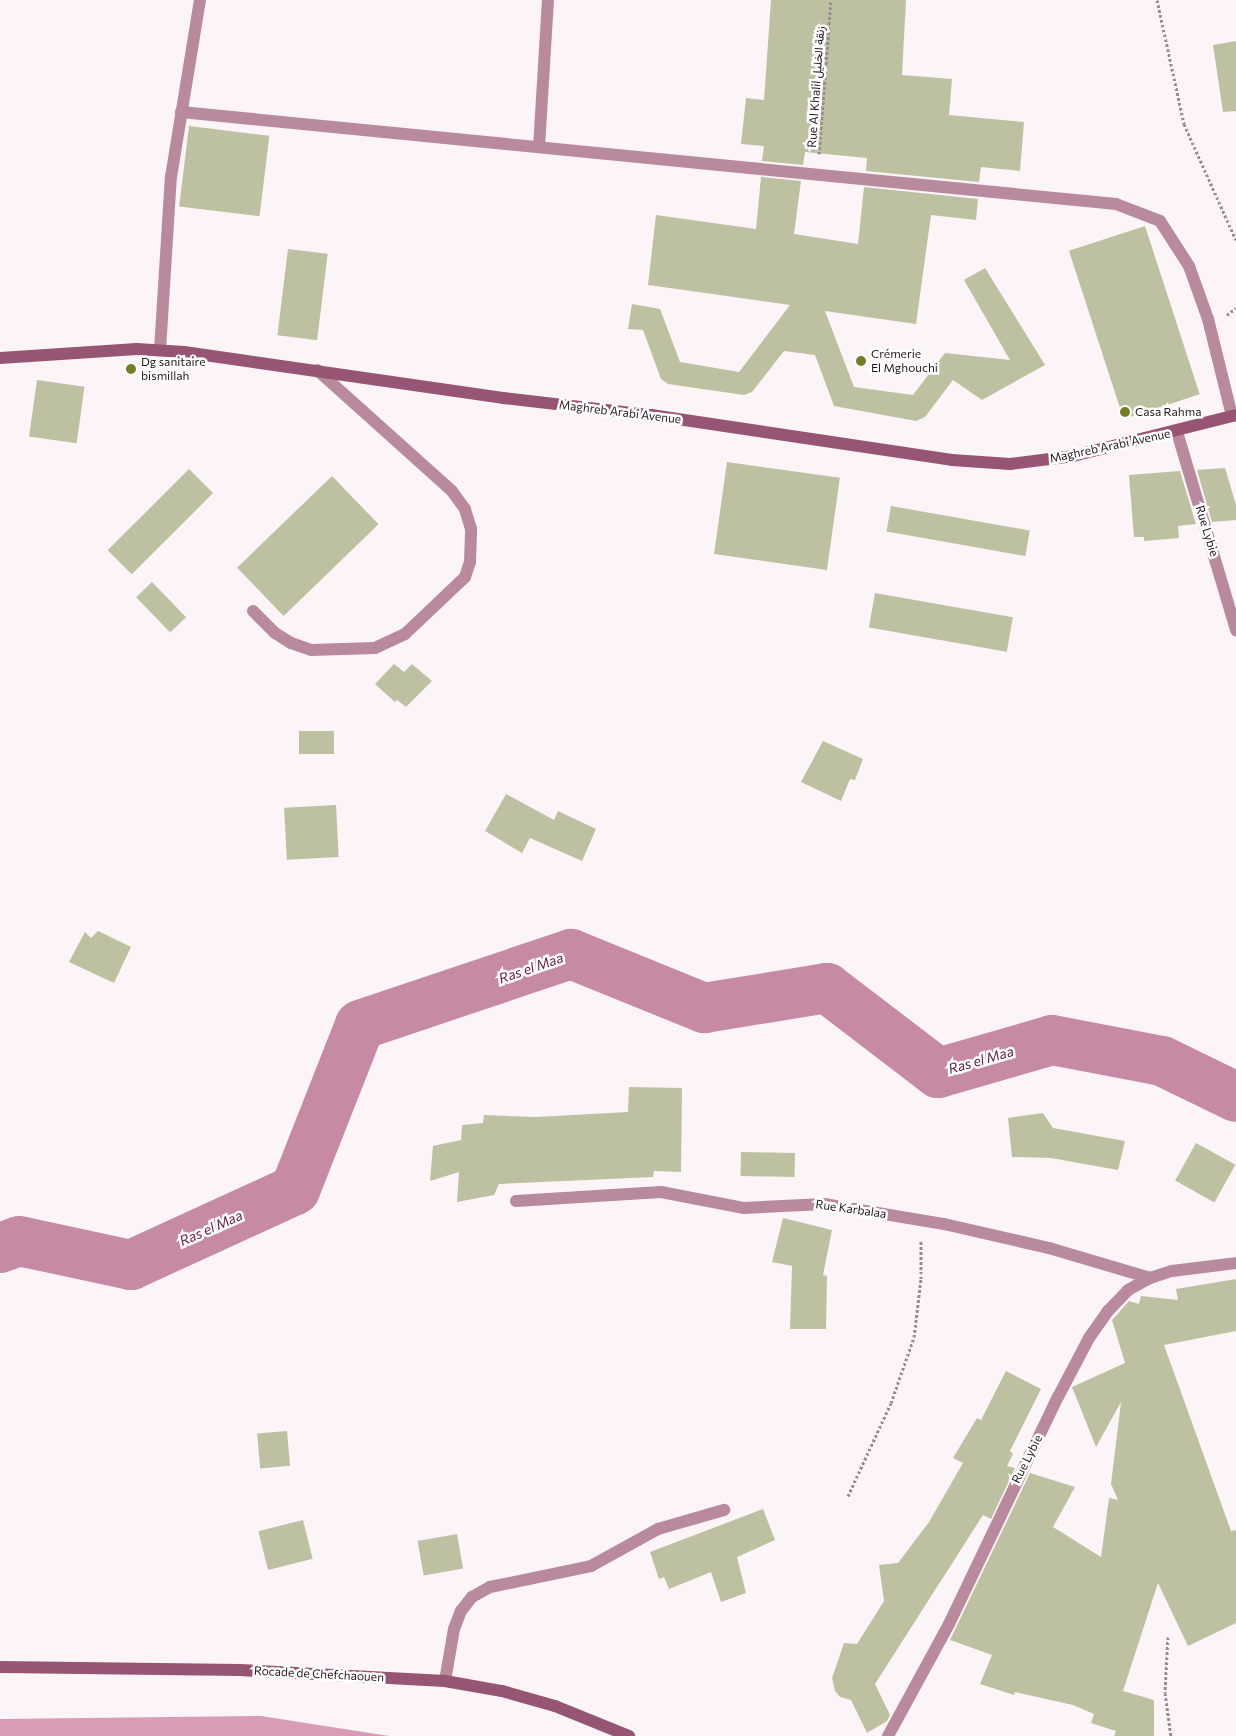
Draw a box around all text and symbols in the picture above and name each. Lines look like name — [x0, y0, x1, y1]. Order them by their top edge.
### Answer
street label: Rue Al Khalil زنقة الخليل — [805, 26, 827, 148]
place label: Crémerie El Mghouchi — [871, 347, 938, 375]
place label: Dg sanitaire bismillah — [141, 355, 206, 383]
marker: Crémerie El Mghouchi — [855, 355, 867, 367]
marker: Dg sanitaire bismillah — [125, 363, 137, 375]
street label: Maghreb Arabi Avenue — [558, 397, 682, 427]
place label: Casa Rahma — [1135, 405, 1201, 419]
marker: Casa Rahma — [1119, 406, 1131, 418]
street label: Maghreb Arabi Avenue — [1048, 426, 1172, 466]
street label: Rue Lybie — [1192, 504, 1222, 558]
water label: Ras el Maa — [496, 949, 566, 987]
water label: Ras el Maa — [946, 1043, 1016, 1077]
street label: Rue Karbalaa — [815, 1197, 887, 1221]
water label: Ras el Maa — [177, 1207, 245, 1249]
street label: Rue Lybie — [1009, 1432, 1045, 1486]
street label: Rocade de Chefchaouen — [254, 1663, 384, 1685]

